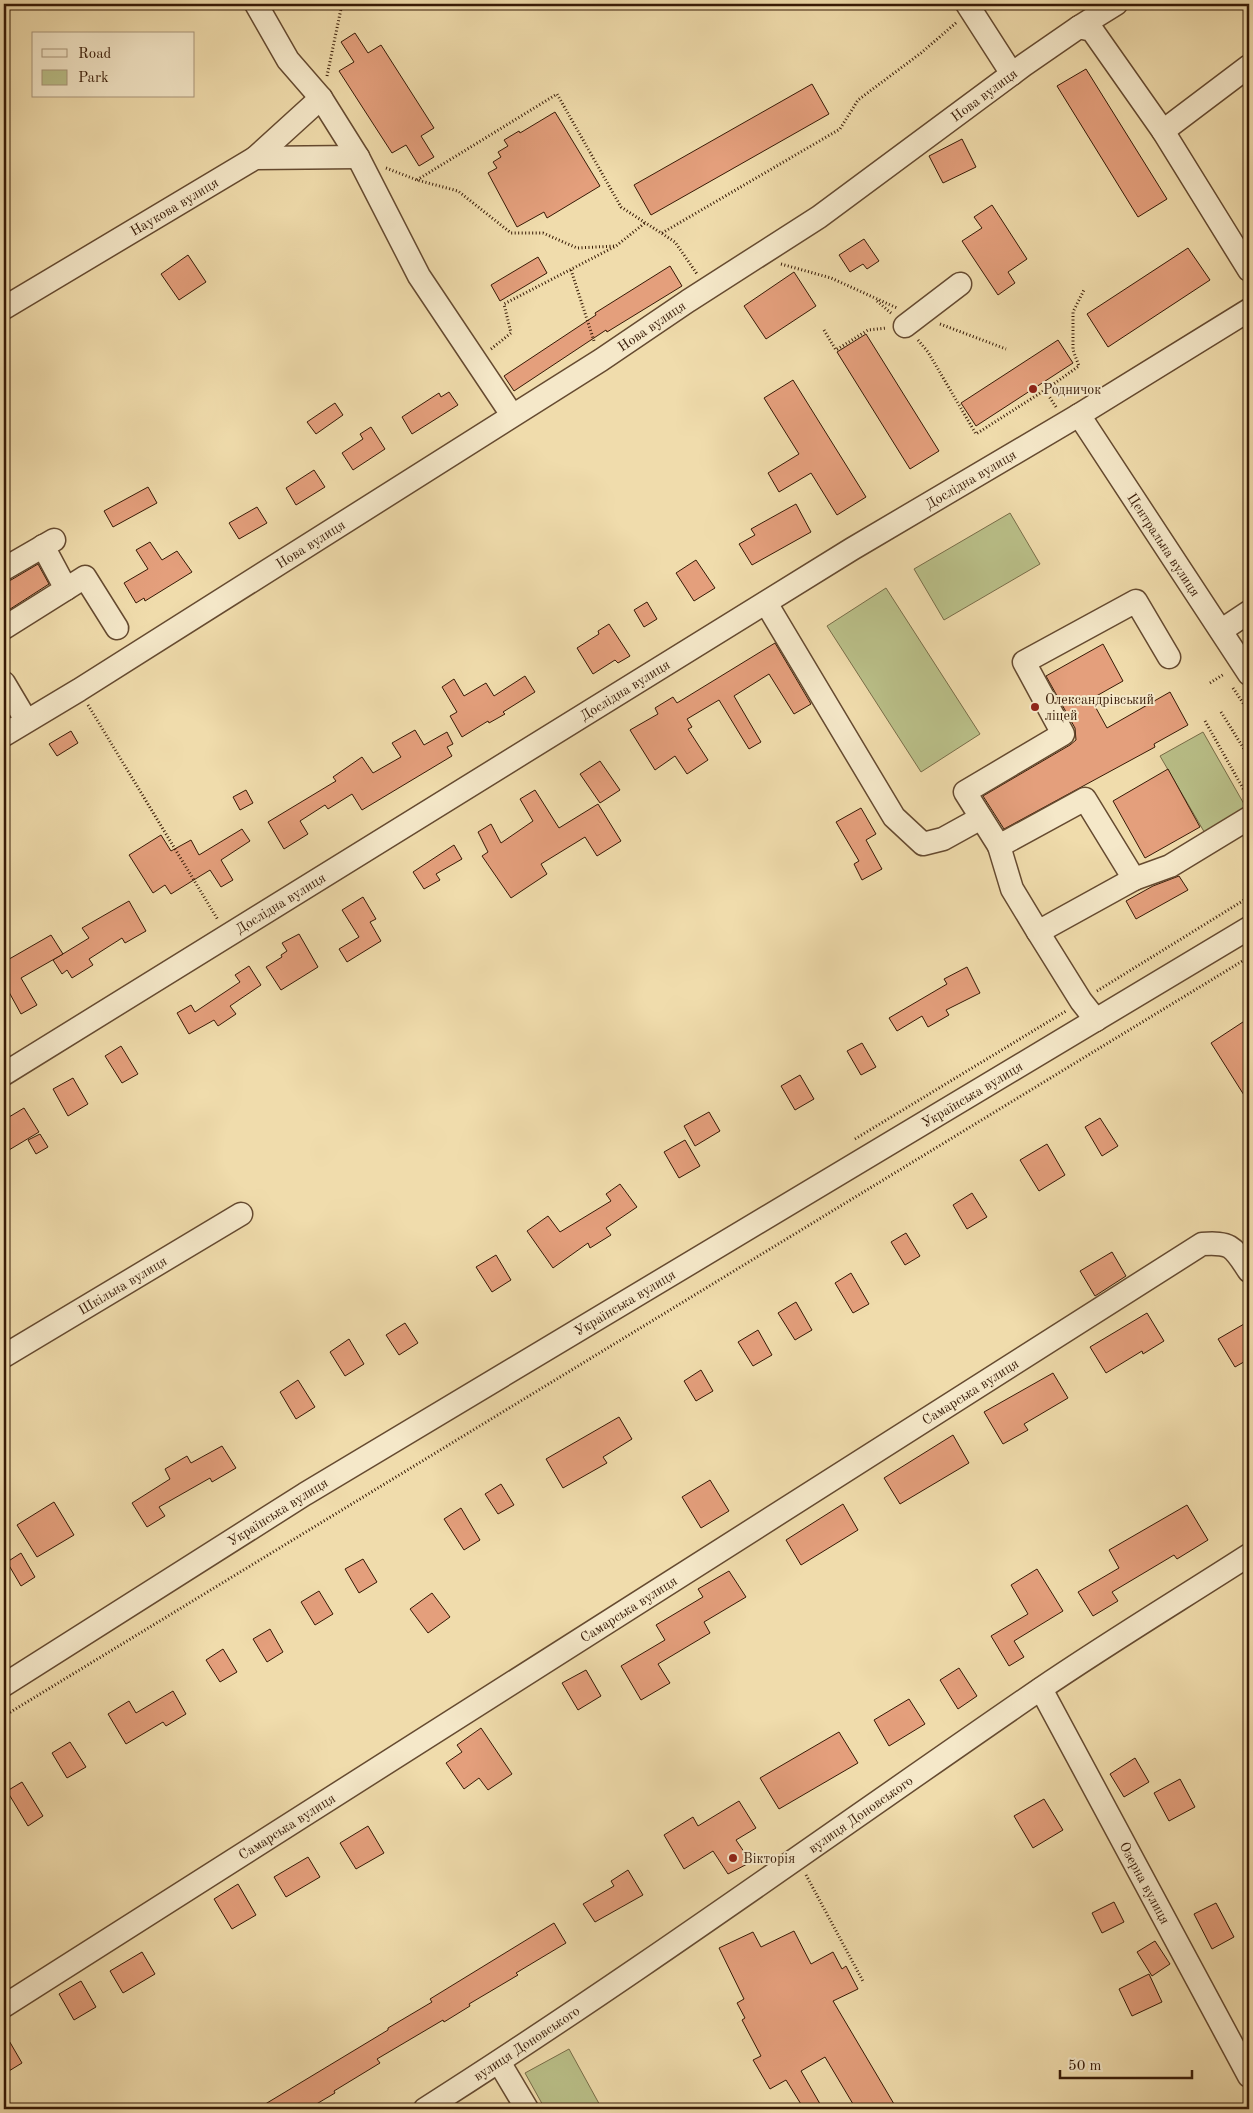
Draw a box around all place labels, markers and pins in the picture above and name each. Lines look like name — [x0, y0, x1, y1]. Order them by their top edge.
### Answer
marker: Родничок — [1027, 383, 1039, 395]
place label: Родничок — [1043, 383, 1101, 397]
place label: Олександрівський ліцей — [1045, 693, 1154, 723]
marker: Олександрівський ліцей — [1029, 701, 1041, 713]
marker: Вікторія — [727, 1852, 739, 1864]
place label: Вікторія — [743, 1852, 795, 1866]

